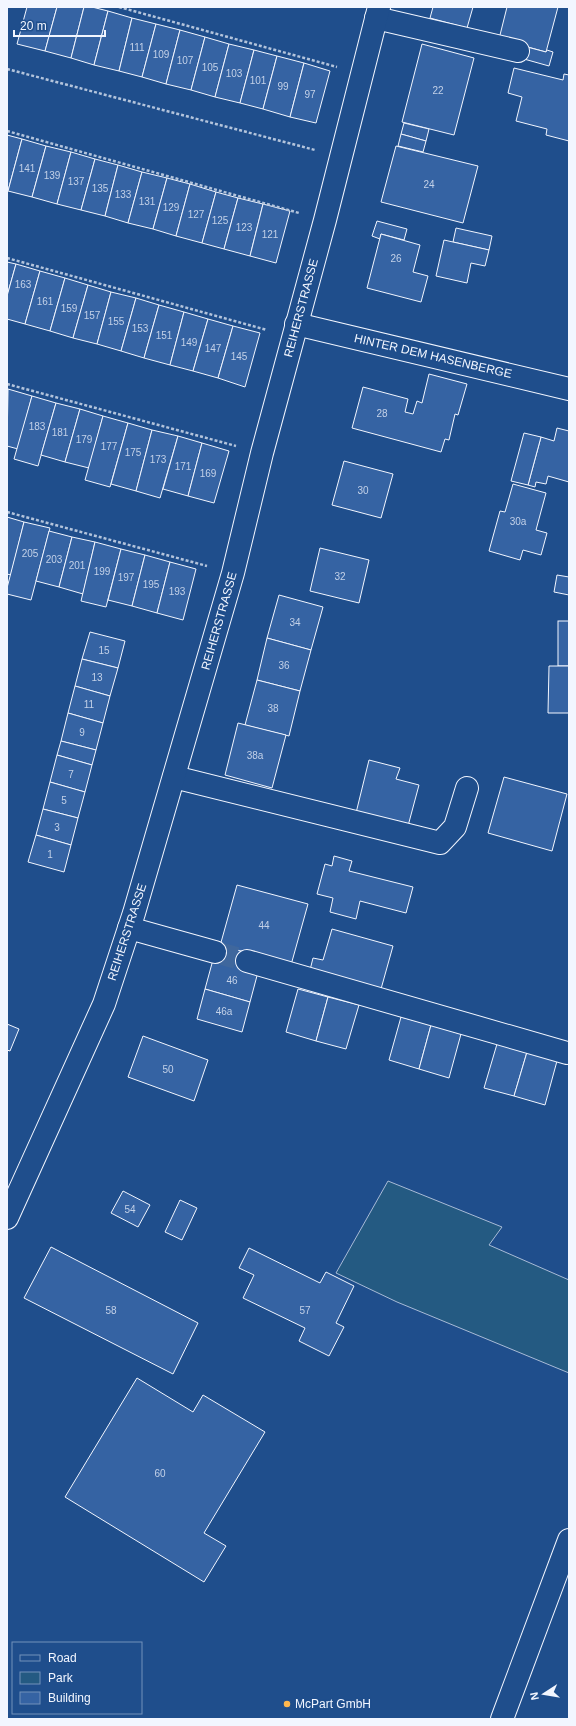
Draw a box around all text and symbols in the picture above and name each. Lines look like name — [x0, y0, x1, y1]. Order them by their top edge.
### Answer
scale bar — [14, 12, 105, 38]
text: 20 m — [20, 19, 47, 33]
house number: 111 — [129, 42, 145, 53]
house number: 109 — [153, 49, 170, 60]
house number: 107 — [177, 55, 194, 66]
house number: 105 — [202, 62, 219, 73]
house number: 103 — [226, 68, 243, 79]
house number: 101 — [250, 75, 267, 86]
house number: 99 — [277, 81, 289, 92]
house number: 22 — [432, 85, 444, 96]
house number: 97 — [304, 89, 316, 100]
house number: 141 — [19, 163, 36, 174]
house number: 139 — [44, 170, 61, 181]
house number: 137 — [68, 176, 85, 187]
house number: 24 — [423, 179, 435, 190]
house number: 135 — [92, 183, 109, 194]
house number: 133 — [115, 189, 132, 200]
house number: 131 — [139, 196, 156, 207]
house number: 129 — [163, 202, 180, 213]
house number: 127 — [188, 209, 205, 220]
house number: 125 — [212, 215, 229, 226]
house number: 123 — [236, 222, 253, 233]
house number: 121 — [262, 229, 279, 240]
house number: 26 — [390, 253, 402, 264]
street label: REIHERSTRASSE — [281, 257, 321, 359]
house number: 163 — [15, 279, 32, 290]
house number: 161 — [37, 296, 54, 307]
house number: 159 — [61, 303, 78, 314]
house number: 157 — [84, 310, 101, 321]
house number: 155 — [108, 316, 125, 327]
house number: 153 — [132, 323, 149, 334]
house number: 151 — [156, 330, 173, 341]
street label: HINTER DEM HASENBERGE — [353, 331, 513, 381]
house number: 149 — [181, 337, 198, 348]
house number: 147 — [205, 343, 222, 354]
house number: 145 — [231, 351, 248, 362]
house number: 28 — [376, 408, 388, 419]
house number: 183 — [29, 421, 46, 432]
house number: 181 — [52, 427, 69, 438]
house number: 179 — [76, 434, 93, 445]
house number: 177 — [101, 441, 118, 452]
house number: 175 — [125, 447, 142, 458]
house number: 173 — [150, 454, 167, 465]
house number: 171 — [175, 461, 192, 472]
house number: 169 — [200, 468, 217, 479]
house number: 30 — [357, 485, 369, 496]
house number: 30a — [510, 516, 527, 527]
house number: 205 — [22, 548, 39, 559]
house number: 203 — [46, 554, 63, 565]
house number: 201 — [69, 560, 86, 571]
house number: 199 — [94, 566, 111, 577]
street label: REIHERSTRASSE — [198, 570, 240, 672]
house number: 32 — [334, 571, 346, 582]
house number: 197 — [118, 572, 135, 583]
house number: 195 — [143, 579, 160, 590]
house number: 193 — [169, 586, 186, 597]
house number: 34 — [289, 617, 301, 628]
house number: 15 — [98, 645, 110, 656]
house number: 36 — [278, 660, 290, 671]
house number: 13 — [91, 672, 103, 683]
house number: 11 — [84, 699, 95, 710]
house number: 38 — [267, 703, 279, 714]
house number: 9 — [79, 727, 85, 738]
house number: 38a — [247, 750, 264, 761]
house number: 7 — [68, 769, 74, 780]
house number: 5 — [61, 795, 67, 806]
house number: 3 — [54, 822, 60, 833]
house number: 1 — [47, 849, 53, 860]
street label: REIHERSTRASSE — [105, 882, 149, 982]
house number: 44 — [258, 920, 270, 931]
house number: 46 — [226, 975, 238, 986]
house number: 46a — [216, 1006, 233, 1017]
house number: 50 — [162, 1064, 174, 1075]
house number: 54 — [124, 1204, 136, 1215]
house number: 58 — [105, 1305, 117, 1316]
house number: 57 — [299, 1305, 311, 1316]
house number: 60 — [154, 1468, 166, 1479]
legend — [12, 1642, 142, 1714]
text: Road — [48, 1651, 77, 1665]
text: Park — [48, 1671, 74, 1685]
north arrow — [524, 1674, 564, 1714]
text: Building — [48, 1691, 91, 1705]
text: N — [528, 1691, 541, 1701]
place label: McPart GmbH — [295, 1697, 371, 1711]
marker: McPart GmbH — [282, 1699, 292, 1709]

